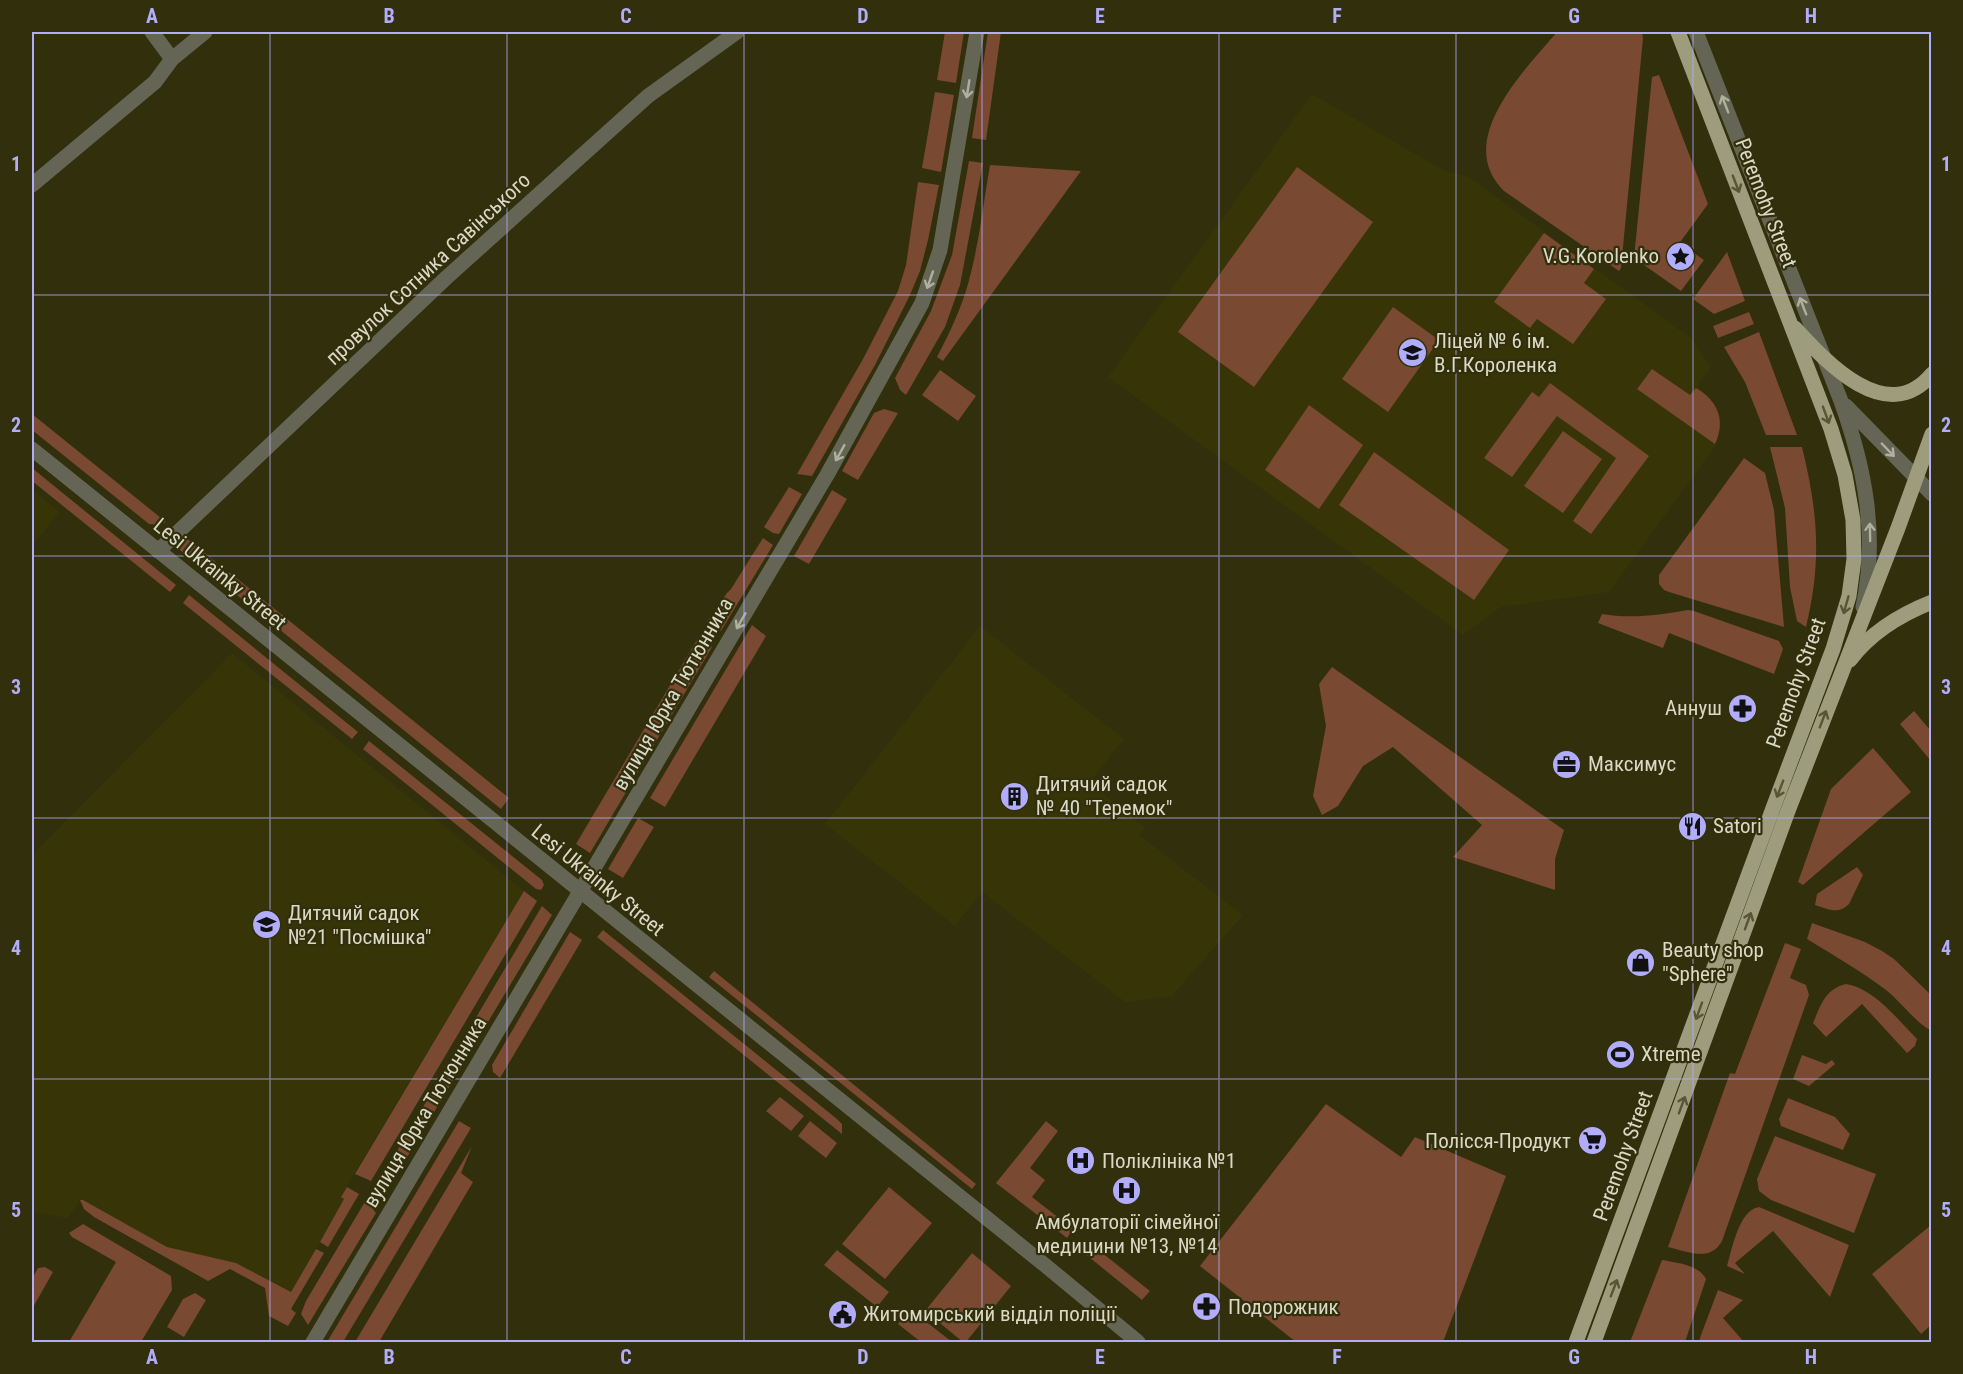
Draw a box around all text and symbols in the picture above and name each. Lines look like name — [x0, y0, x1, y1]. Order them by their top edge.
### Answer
text: A — [146, 4, 158, 28]
text: B — [383, 4, 395, 28]
text: C — [620, 4, 632, 28]
text: D — [857, 4, 869, 28]
text: E — [1095, 4, 1105, 28]
text: F — [1332, 4, 1342, 28]
text: G — [1568, 4, 1580, 28]
text: H — [1805, 4, 1817, 28]
one-way arrow — [962, 79, 973, 99]
one-way arrow — [1719, 95, 1730, 114]
street label: Peremohy Street — [1730, 135, 1802, 271]
text: 1 — [11, 152, 21, 176]
text: 1 — [1941, 152, 1951, 176]
street label: провулок Сотника Савінського — [321, 168, 535, 370]
one-way arrow — [1732, 174, 1743, 193]
place icon: V.G.Korolenko — [1664, 240, 1696, 272]
place label: V.G.Korolenko — [1543, 244, 1659, 268]
one-way arrow — [923, 270, 934, 289]
one-way arrow — [1796, 297, 1807, 316]
place label: Ліцей № 6 ім. В.Г.Короленка — [1434, 329, 1557, 377]
school or university icon: Ліцей № 6 ім. В.Г.Короленка — [1397, 337, 1429, 369]
one-way arrow — [1821, 405, 1832, 424]
text: 2 — [11, 413, 21, 437]
text: 2 — [1941, 413, 1951, 437]
one-way arrow — [1881, 442, 1895, 457]
one-way arrow — [834, 444, 846, 461]
street label: Lesi Ukrainky Street — [149, 513, 291, 635]
one-way arrow — [1864, 522, 1875, 542]
street label: вулиця Юрка Тютюнника — [608, 594, 738, 794]
one-way arrow — [1840, 595, 1851, 614]
one-way arrow — [734, 612, 746, 629]
street label: Peremohy Street — [1761, 615, 1831, 751]
text: 3 — [11, 675, 21, 699]
text: 3 — [1941, 675, 1951, 699]
pharmacy icon: Аннуш — [1727, 692, 1759, 724]
place label: Аннуш — [1665, 696, 1722, 720]
one-way arrow — [1819, 710, 1830, 729]
office icon: Максимус — [1551, 748, 1583, 780]
place label: Максимус — [1588, 752, 1676, 776]
place label: Дитячий садок № 40 "Теремок" — [1036, 772, 1173, 820]
one-way arrow — [1774, 779, 1785, 797]
building icon: Дитячий садок № 40 "Теремок" — [999, 780, 1031, 812]
restaurant icon: Satori — [1676, 810, 1708, 842]
place label: Satori — [1713, 814, 1762, 838]
street label: Lesi Ukrainky Street — [527, 819, 669, 941]
place label: Дитячий садок №21 "Посмішка" — [288, 901, 432, 949]
school or university icon: Дитячий садок №21 "Посмішка" — [251, 909, 283, 941]
one-way arrow — [1744, 913, 1755, 931]
text: 4 — [11, 936, 21, 960]
text: 4 — [1941, 936, 1951, 960]
place label: Beauty shop "Sphere" — [1662, 938, 1764, 986]
shop icon: Beauty shop "Sphere" — [1625, 946, 1657, 978]
one-way arrow — [1693, 1002, 1704, 1020]
street label: вулиця Юрка Тютюнника — [359, 1012, 491, 1212]
sports icon: Xtreme — [1604, 1038, 1636, 1070]
place label: Xtreme — [1641, 1042, 1701, 1066]
street label: Peremohy Street — [1588, 1088, 1658, 1224]
one-way arrow — [1677, 1096, 1688, 1115]
supermarket icon: Полісся-Продукт — [1576, 1125, 1608, 1157]
place label: Полісся-Продукт — [1425, 1129, 1571, 1153]
hospital icon: Поліклініка №1 — [1065, 1145, 1097, 1177]
place label: Поліклініка №1 — [1102, 1149, 1236, 1173]
hospital icon: Амбулаторії сімейної медицини №13, №14 — [1111, 1175, 1143, 1207]
text: 5 — [11, 1198, 21, 1222]
text: 5 — [1941, 1198, 1951, 1222]
place label: Амбулаторії сімейної медицини №13, №14 — [1035, 1210, 1220, 1258]
one-way arrow — [1610, 1279, 1621, 1298]
pharmacy icon: Подорожник — [1191, 1291, 1223, 1323]
place label: Подорожник — [1228, 1295, 1339, 1319]
public building icon: Житомирський відділ поліції — [826, 1298, 858, 1330]
place label: Житомирський відділ поліції — [863, 1302, 1117, 1326]
text: A — [146, 1345, 158, 1369]
text: B — [383, 1345, 395, 1369]
text: C — [620, 1345, 632, 1369]
text: D — [857, 1345, 869, 1369]
text: E — [1095, 1345, 1105, 1369]
text: F — [1332, 1345, 1342, 1369]
text: G — [1568, 1345, 1580, 1369]
text: H — [1805, 1345, 1817, 1369]

